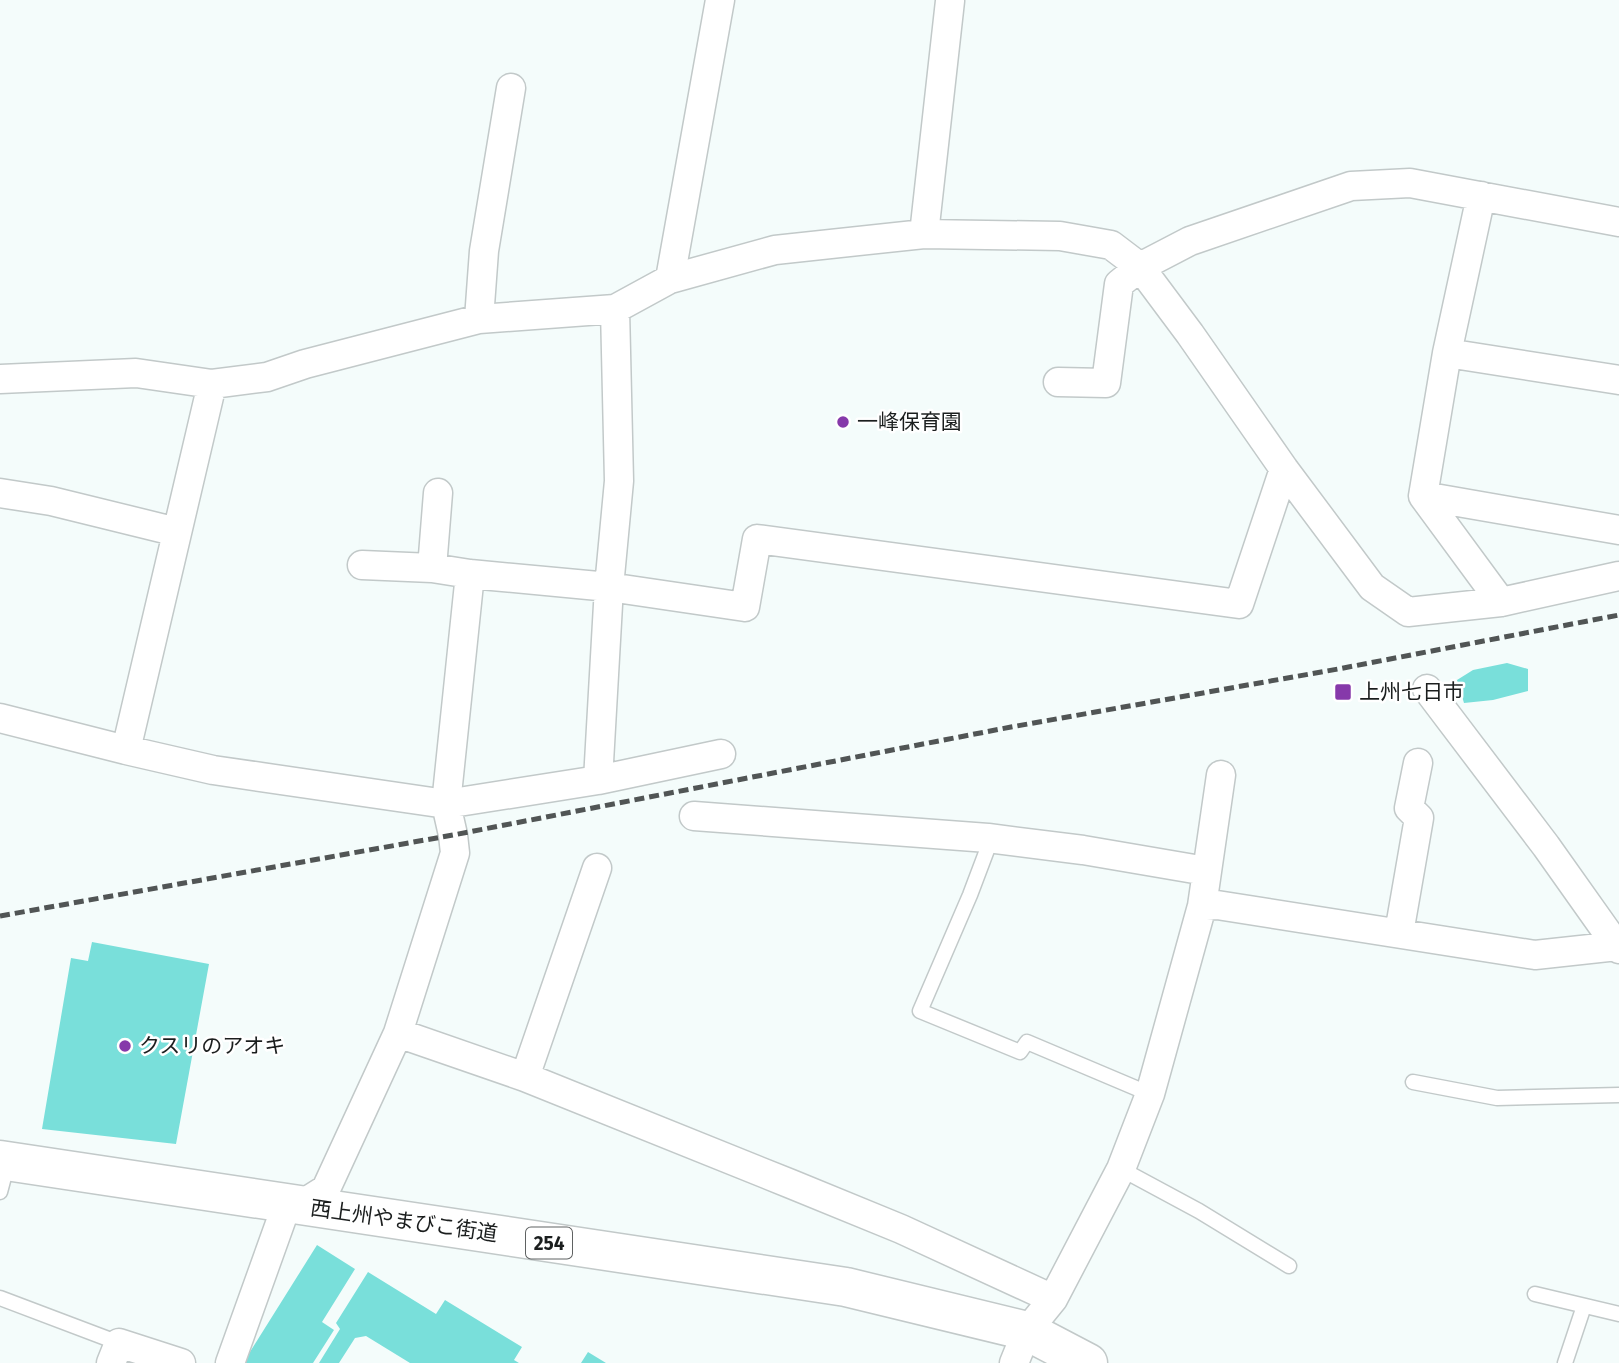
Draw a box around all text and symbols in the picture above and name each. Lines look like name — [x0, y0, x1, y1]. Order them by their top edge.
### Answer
place label: 一峰保育園 — [857, 409, 962, 435]
marker: 一峰保育園 — [835, 414, 851, 430]
place label: 上州七日市 — [1359, 679, 1464, 705]
marker: 上州七日市 — [1333, 682, 1353, 702]
place label: クスリのアオキ — [139, 1033, 285, 1059]
marker: クスリのアオキ — [117, 1038, 133, 1054]
street label: 西上州やまびこ街道 — [309, 1195, 499, 1247]
road number: 254 — [526, 1228, 572, 1259]

